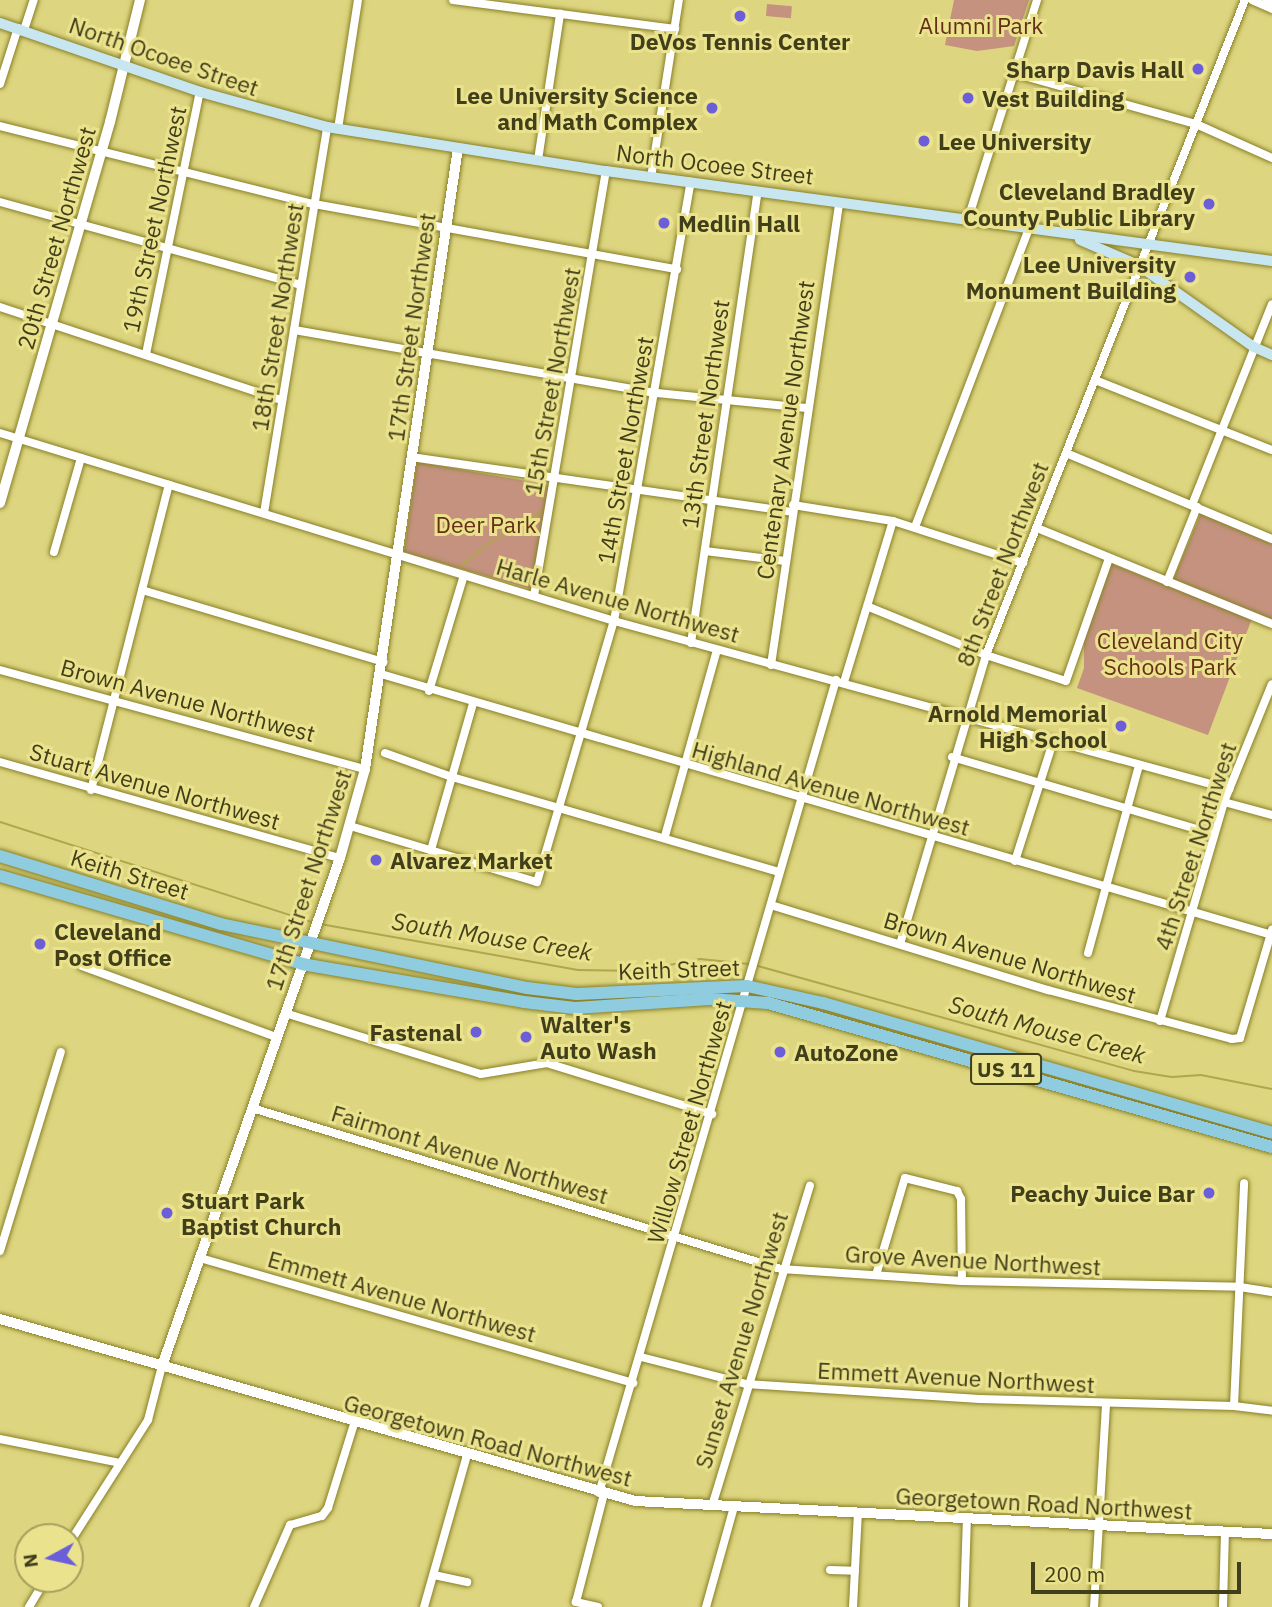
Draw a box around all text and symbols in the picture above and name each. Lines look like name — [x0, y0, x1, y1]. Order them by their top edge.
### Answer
marker: DeVos Tennis Center — [732, 8, 748, 24]
street label: North Ocoee Street — [66, 11, 262, 101]
park label: Alumni Park — [919, 11, 1043, 39]
place label: DeVos Tennis Center — [630, 27, 850, 55]
place label: Sharp Davis Hall — [1006, 55, 1184, 83]
marker: Sharp Davis Hall — [1190, 61, 1206, 77]
place label: Lee University Science and Math Complex — [455, 81, 698, 135]
place label: Vest Building — [982, 84, 1124, 112]
marker: Vest Building — [960, 90, 976, 106]
marker: Lee University Science and Math Complex — [704, 100, 720, 116]
street label: 19th Street Northwest — [117, 103, 191, 335]
street label: 20th Street Northwest — [11, 123, 101, 353]
place label: Lee University — [938, 127, 1091, 155]
marker: Lee University — [916, 133, 932, 149]
street label: North Ocoee Street — [615, 138, 815, 190]
place label: Cleveland Bradley County Public Library — [963, 177, 1195, 231]
marker: Cleveland Bradley County Public Library — [1201, 196, 1217, 212]
street label: 18th Street Northwest — [245, 201, 309, 433]
place label: Medlin Hall — [678, 209, 800, 237]
street label: 17th Street Northwest — [381, 211, 441, 443]
marker: Medlin Hall — [656, 215, 672, 231]
place label: Lee University Monument Building — [966, 250, 1176, 304]
street label: 15th Street Northwest — [518, 265, 586, 497]
marker: Lee University Monument Building — [1182, 269, 1198, 285]
street label: Centenary Avenue Northwest — [750, 279, 820, 581]
street label: 13th Street Northwest — [675, 298, 735, 530]
street label: 14th Street Northwest — [591, 334, 659, 566]
street label: 8th Street Northwest — [950, 458, 1054, 670]
park label: Deer Park — [435, 510, 537, 538]
street label: Harle Avenue Northwest — [493, 552, 743, 648]
park label: Cleveland City Schools Park — [1097, 626, 1243, 680]
street label: Brown Avenue Northwest — [58, 653, 318, 747]
place label: Arnold Memorial High School — [928, 699, 1107, 753]
marker: Arnold Memorial High School — [1113, 718, 1129, 734]
street label: Highland Avenue Northwest — [689, 735, 973, 841]
street label: Stuart Avenue Northwest — [27, 737, 283, 835]
street label: 4th Street Northwest — [1148, 739, 1242, 953]
street label: 17th Street Northwest — [259, 766, 357, 994]
street label: Keith Street — [68, 843, 192, 905]
place label: Alvarez Market — [390, 846, 553, 874]
marker: Alvarez Market — [368, 852, 384, 868]
street label: Brown Avenue Northwest — [880, 905, 1140, 1009]
water label: South Mouse Creek — [390, 907, 594, 967]
place label: Cleveland Post Office — [54, 917, 172, 971]
marker: Cleveland Post Office — [32, 936, 48, 952]
street label: Keith Street — [618, 953, 740, 985]
water label: South Mouse Creek — [946, 990, 1148, 1070]
street label: Willow Street Northwest — [641, 998, 737, 1246]
place label: Walter's Auto Wash — [540, 1010, 657, 1064]
place label: Fastenal — [370, 1018, 462, 1046]
marker: Fastenal — [468, 1024, 484, 1040]
marker: Walter's Auto Wash — [518, 1029, 534, 1045]
place label: AutoZone — [794, 1038, 898, 1066]
marker: AutoZone — [772, 1044, 788, 1060]
road number: US 11 — [969, 1052, 1043, 1086]
street label: Fairmont Avenue Northwest — [328, 1099, 612, 1209]
place label: Peachy Juice Bar — [1010, 1179, 1195, 1207]
marker: Peachy Juice Bar — [1201, 1185, 1217, 1201]
place label: Stuart Park Baptist Church — [181, 1186, 341, 1240]
marker: Stuart Park Baptist Church — [159, 1205, 175, 1221]
street label: Sunset Avenue Northwest — [689, 1208, 793, 1472]
street label: Grove Avenue Northwest — [844, 1240, 1102, 1280]
street label: Emmett Avenue Northwest — [265, 1244, 539, 1348]
street label: Emmett Avenue Northwest — [817, 1356, 1095, 1398]
street label: Georgetown Road Northwest — [341, 1388, 635, 1492]
street label: Georgetown Road Northwest — [895, 1481, 1193, 1525]
north arrow — [14, 1523, 84, 1593]
scale bar — [1034, 1548, 1244, 1592]
text: N — [17, 1552, 43, 1569]
text: 200 m — [1044, 1560, 1105, 1588]

